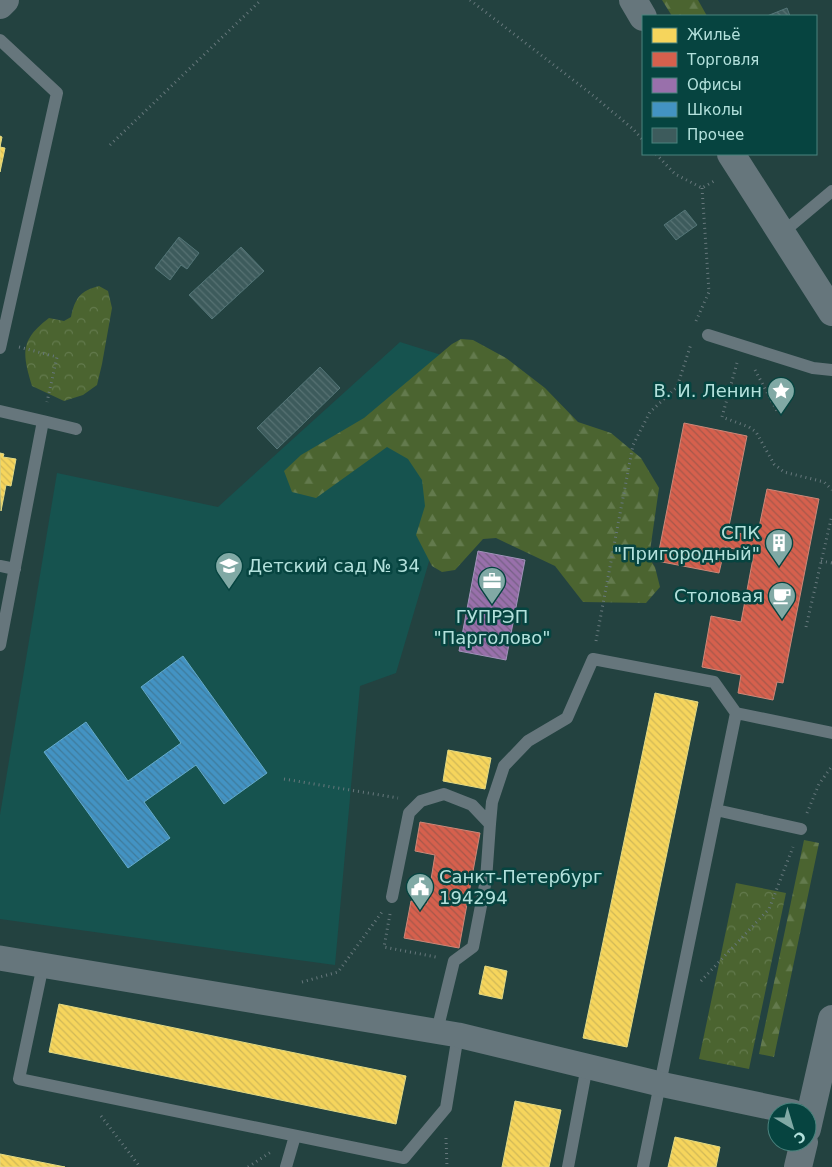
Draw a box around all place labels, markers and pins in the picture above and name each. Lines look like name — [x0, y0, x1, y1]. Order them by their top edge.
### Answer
place icon: В. И. Ленин — [766, 376, 796, 415]
place label: В. И. Ленин — [653, 380, 762, 401]
place label: СПК "Пригородный" — [614, 522, 760, 564]
building icon: СПК "Пригородный" — [764, 528, 794, 567]
school or university icon: Детский сад № 34 — [214, 551, 244, 590]
place label: Детский сад № 34 — [248, 555, 420, 576]
office icon: ГУПРЭП "Парголово" — [477, 566, 507, 605]
cafe icon: Столовая — [767, 581, 797, 620]
place label: Столовая — [674, 585, 763, 606]
place label: ГУПРЭП "Парголово" — [433, 606, 551, 648]
place label: Санкт-Петербург 194294 — [439, 866, 602, 908]
public building icon: Санкт-Петербург 194294 — [405, 872, 435, 911]

